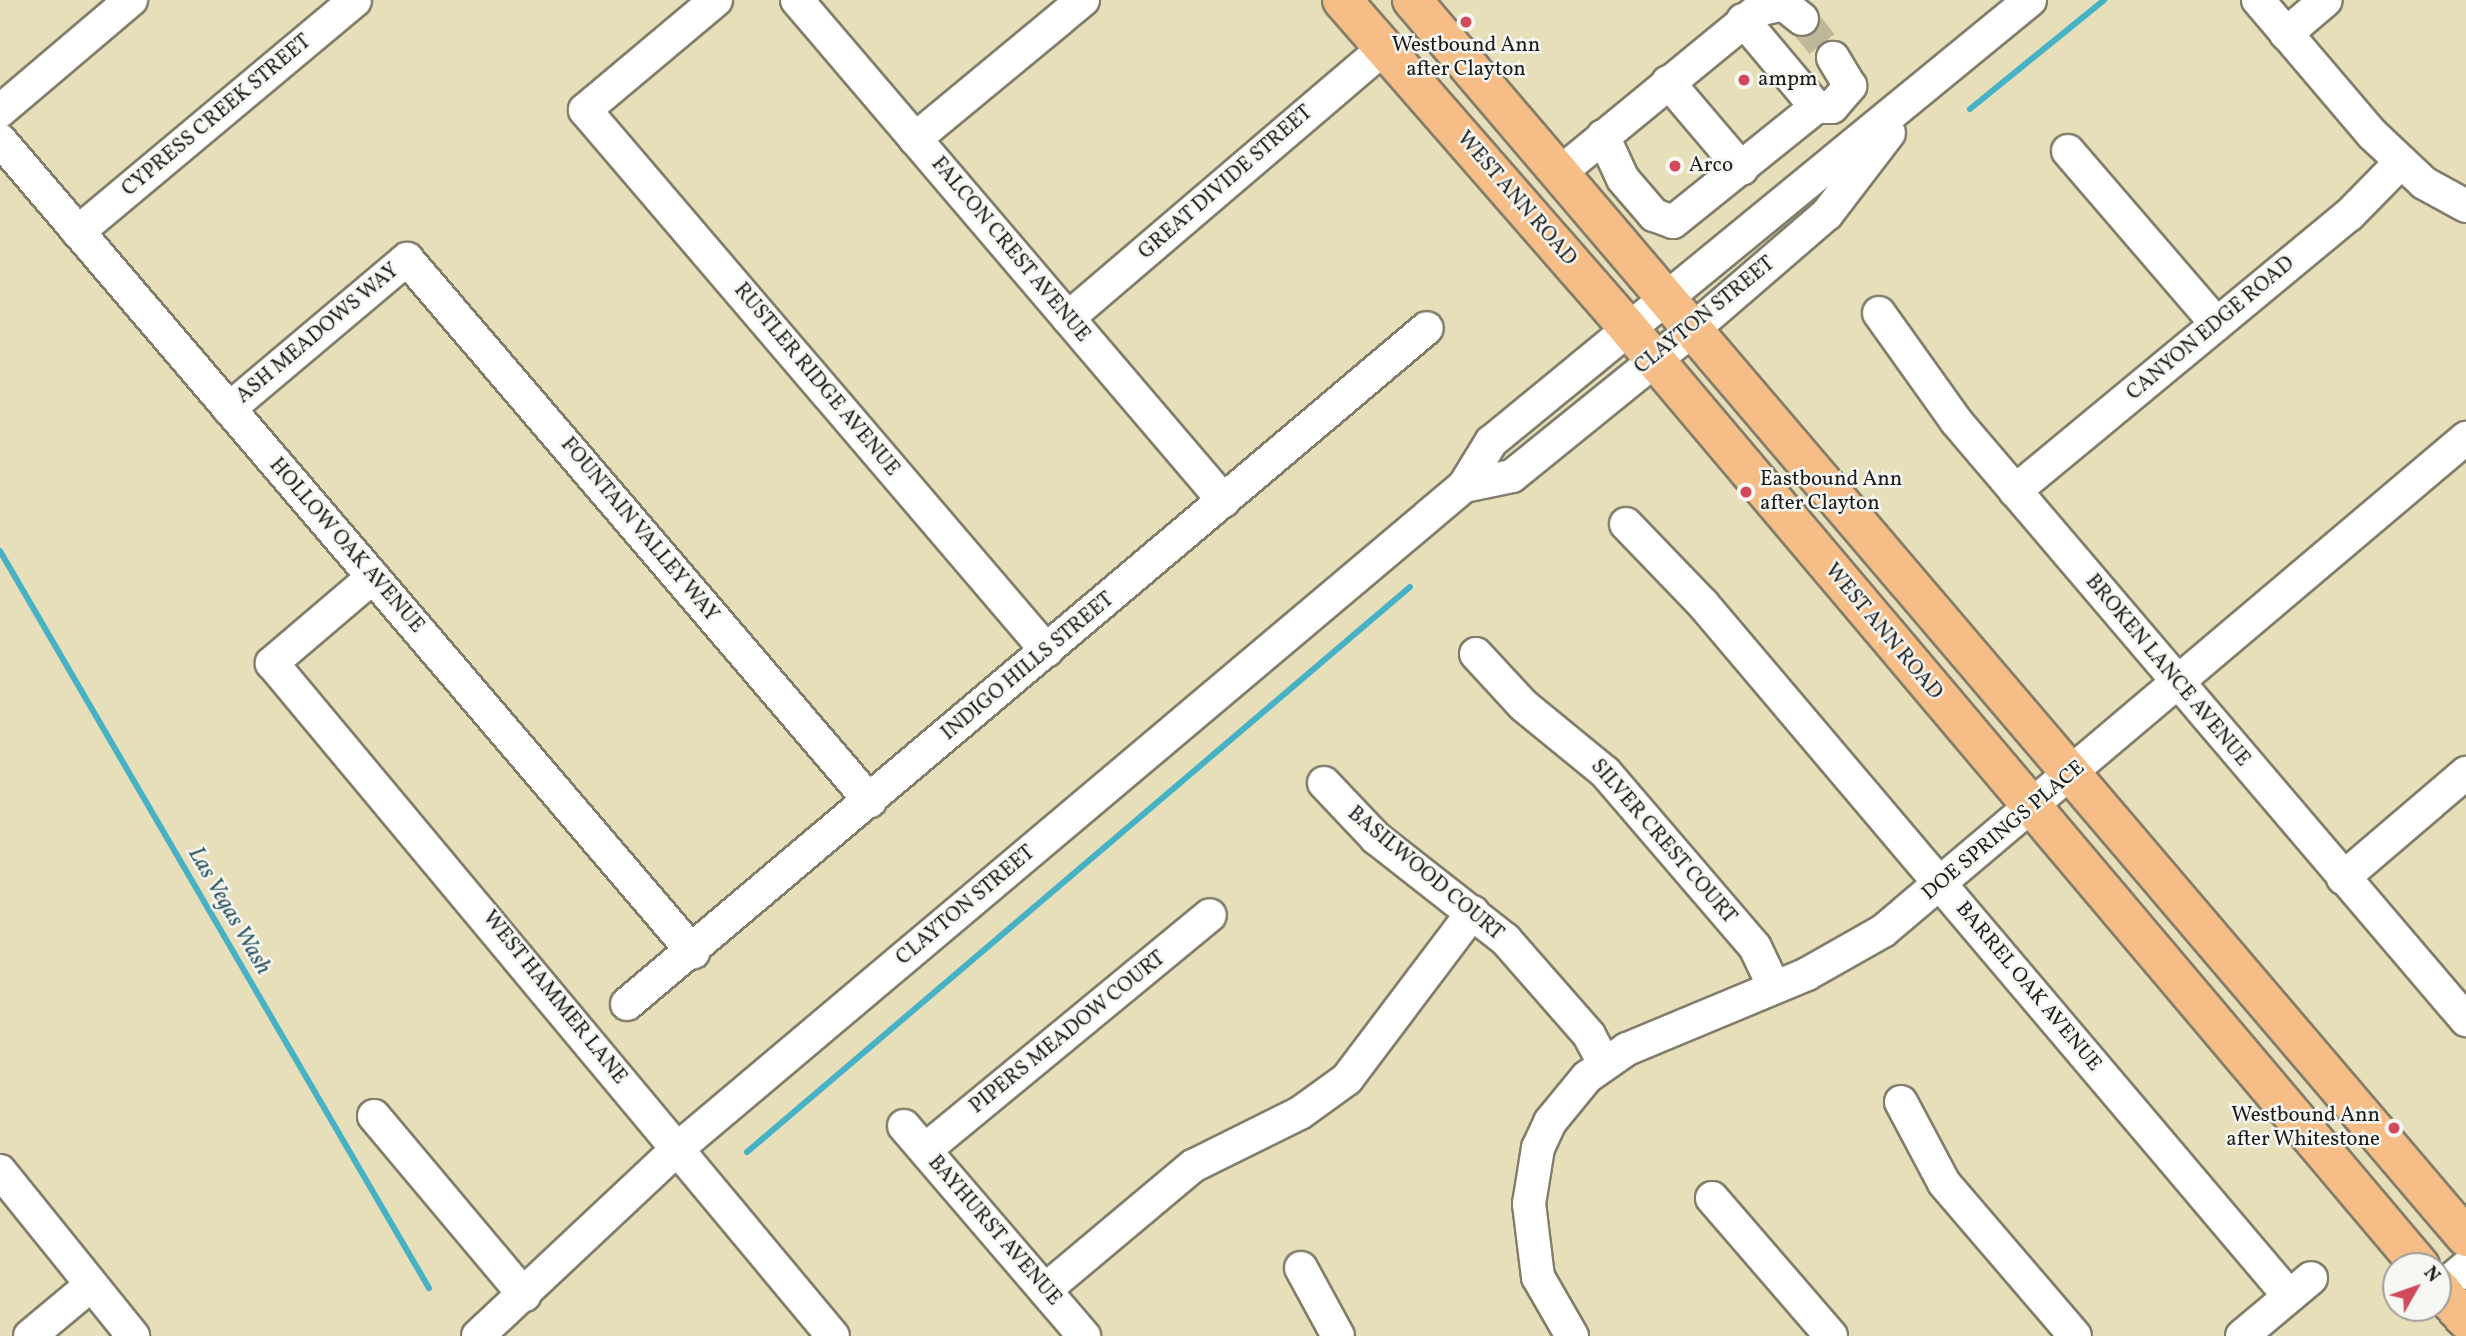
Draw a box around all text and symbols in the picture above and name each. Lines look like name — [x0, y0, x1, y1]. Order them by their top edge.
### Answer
marker: Westbound Ann after Clayton — [1458, 14, 1474, 30]
street label: CYPRESS CREEK STREET — [117, 30, 317, 202]
place label: Westbound Ann after Clayton — [1392, 33, 1540, 83]
place label: ampm — [1758, 67, 1818, 93]
marker: ampm — [1736, 72, 1752, 88]
street label: GREAT DIVIDE STREET — [1134, 100, 1318, 266]
street label: WEST ANN ROAD — [1451, 126, 1581, 272]
street label: FALCON CREST AVENUE — [925, 152, 1095, 348]
place label: Arco — [1689, 153, 1733, 179]
marker: Arco — [1667, 158, 1683, 174]
street label: CLAYTON STREET — [1630, 252, 1780, 380]
street label: CANYON EDGE ROAD — [2122, 252, 2300, 406]
street label: ASH MEADOWS WAY — [231, 258, 405, 410]
street label: RUSTLER RIDGE AVENUE — [728, 278, 904, 482]
street label: FOUNTAIN VALLEY WAY — [554, 432, 724, 628]
street label: HOLLOW OAK AVENUE — [263, 453, 429, 639]
place label: Eastbound Ann after Clayton — [1760, 467, 1902, 517]
marker: Eastbound Ann after Clayton — [1738, 484, 1754, 500]
street label: WEST ANN ROAD — [1819, 559, 1947, 705]
street label: BROKEN LANCE AVENUE — [2079, 570, 2255, 772]
street label: INDIGO HILLS STREET — [937, 588, 1119, 746]
street label: SILVER CREST COURT — [1584, 754, 1742, 930]
street label: DOE SPRINGS PLACE — [1918, 756, 2090, 906]
street label: BASILWOOD COURT — [1342, 801, 1508, 947]
street label: CLAYTON STREET — [892, 841, 1040, 971]
water label: Las Vegas Wash — [181, 842, 277, 980]
street label: BARREL OAK AVENUE — [1950, 897, 2106, 1077]
street label: WEST HAMMER LANE — [476, 906, 632, 1090]
street label: PIPERS MEADOW COURT — [965, 946, 1171, 1120]
place label: Westbound Ann after Whitestone — [2226, 1103, 2380, 1153]
marker: Westbound Ann after Whitestone — [2386, 1120, 2402, 1136]
street label: BAYHURST AVENUE — [922, 1151, 1066, 1311]
north arrow — [2382, 1252, 2452, 1322]
text: N — [2417, 1261, 2446, 1288]

